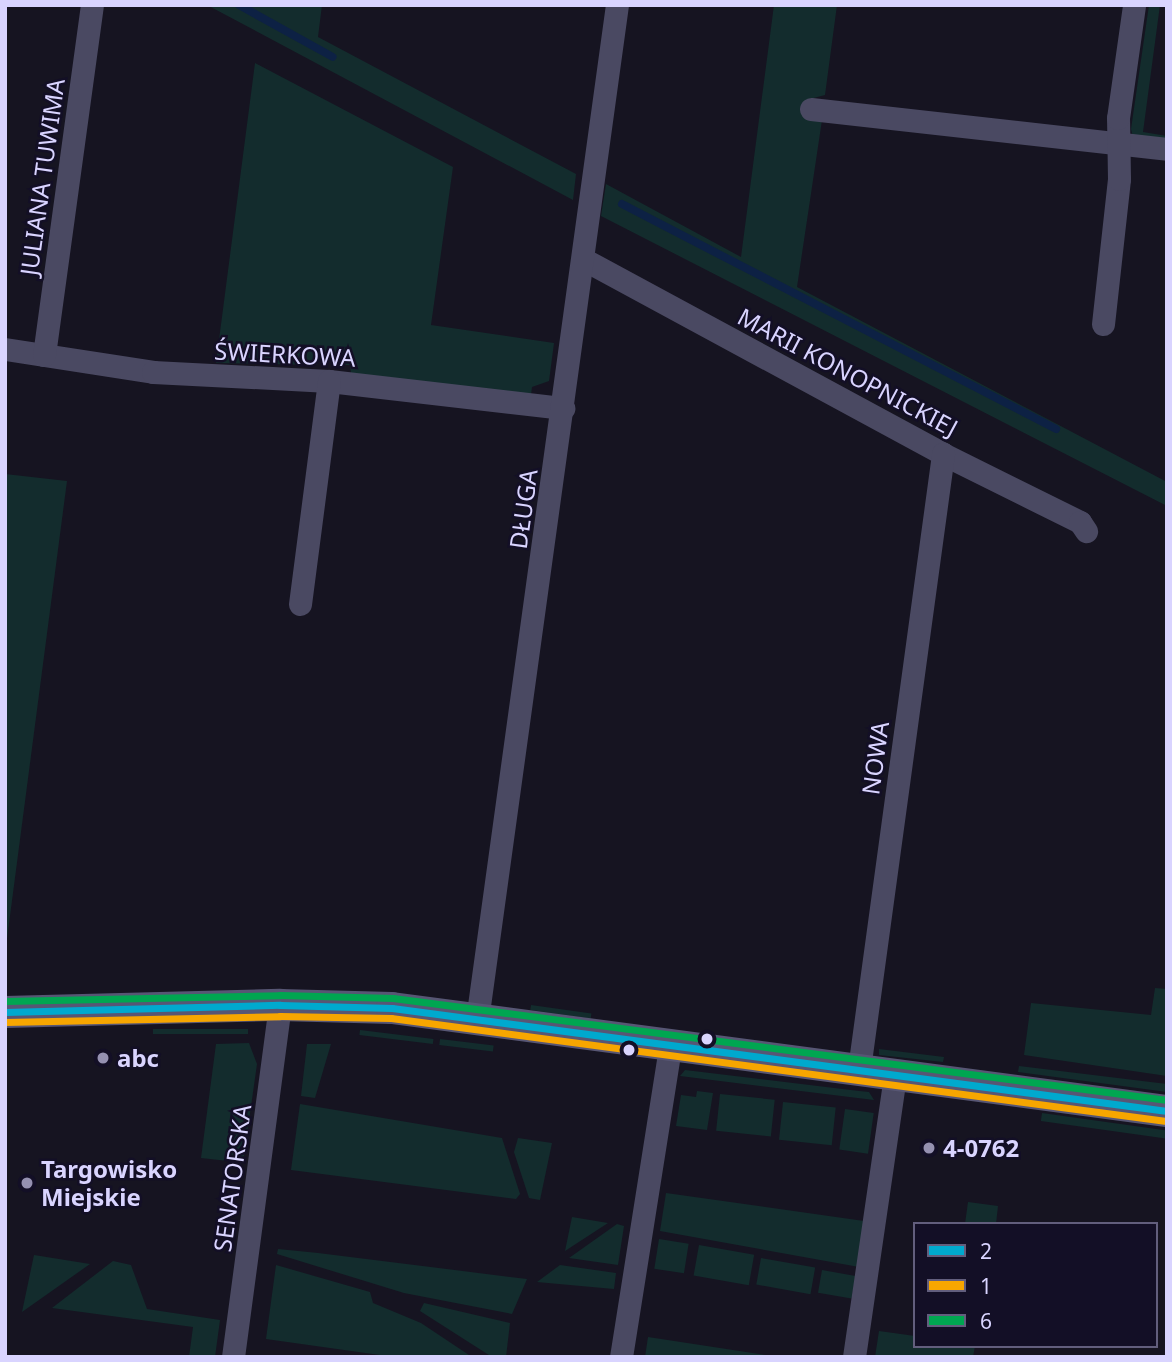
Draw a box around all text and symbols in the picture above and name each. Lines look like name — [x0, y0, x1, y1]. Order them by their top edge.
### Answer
street label: JULIANA TUWIMA — [14, 77, 70, 277]
street label: MARII KONOPNICKIEJ — [733, 302, 963, 442]
street label: ŚWIERKOWA — [214, 336, 356, 372]
street label: DŁUGA — [503, 467, 543, 551]
street label: NOWA — [856, 720, 894, 796]
unlabelled marker — [700, 1032, 714, 1046]
unlabelled marker — [622, 1043, 636, 1057]
place label: abc — [117, 1044, 159, 1072]
marker: abc — [95, 1050, 111, 1066]
street label: SENATORSKA — [207, 1103, 257, 1253]
place label: 4-0762 — [943, 1134, 1019, 1162]
marker: 4-0762 — [921, 1140, 937, 1156]
place label: Targowisko Miejskie — [41, 1155, 177, 1211]
marker: Targowisko Miejskie — [19, 1175, 35, 1191]
legend — [913, 1222, 1158, 1348]
text: 2 — [980, 1237, 992, 1265]
text: 1 — [980, 1272, 992, 1300]
text: 6 — [980, 1307, 992, 1335]

